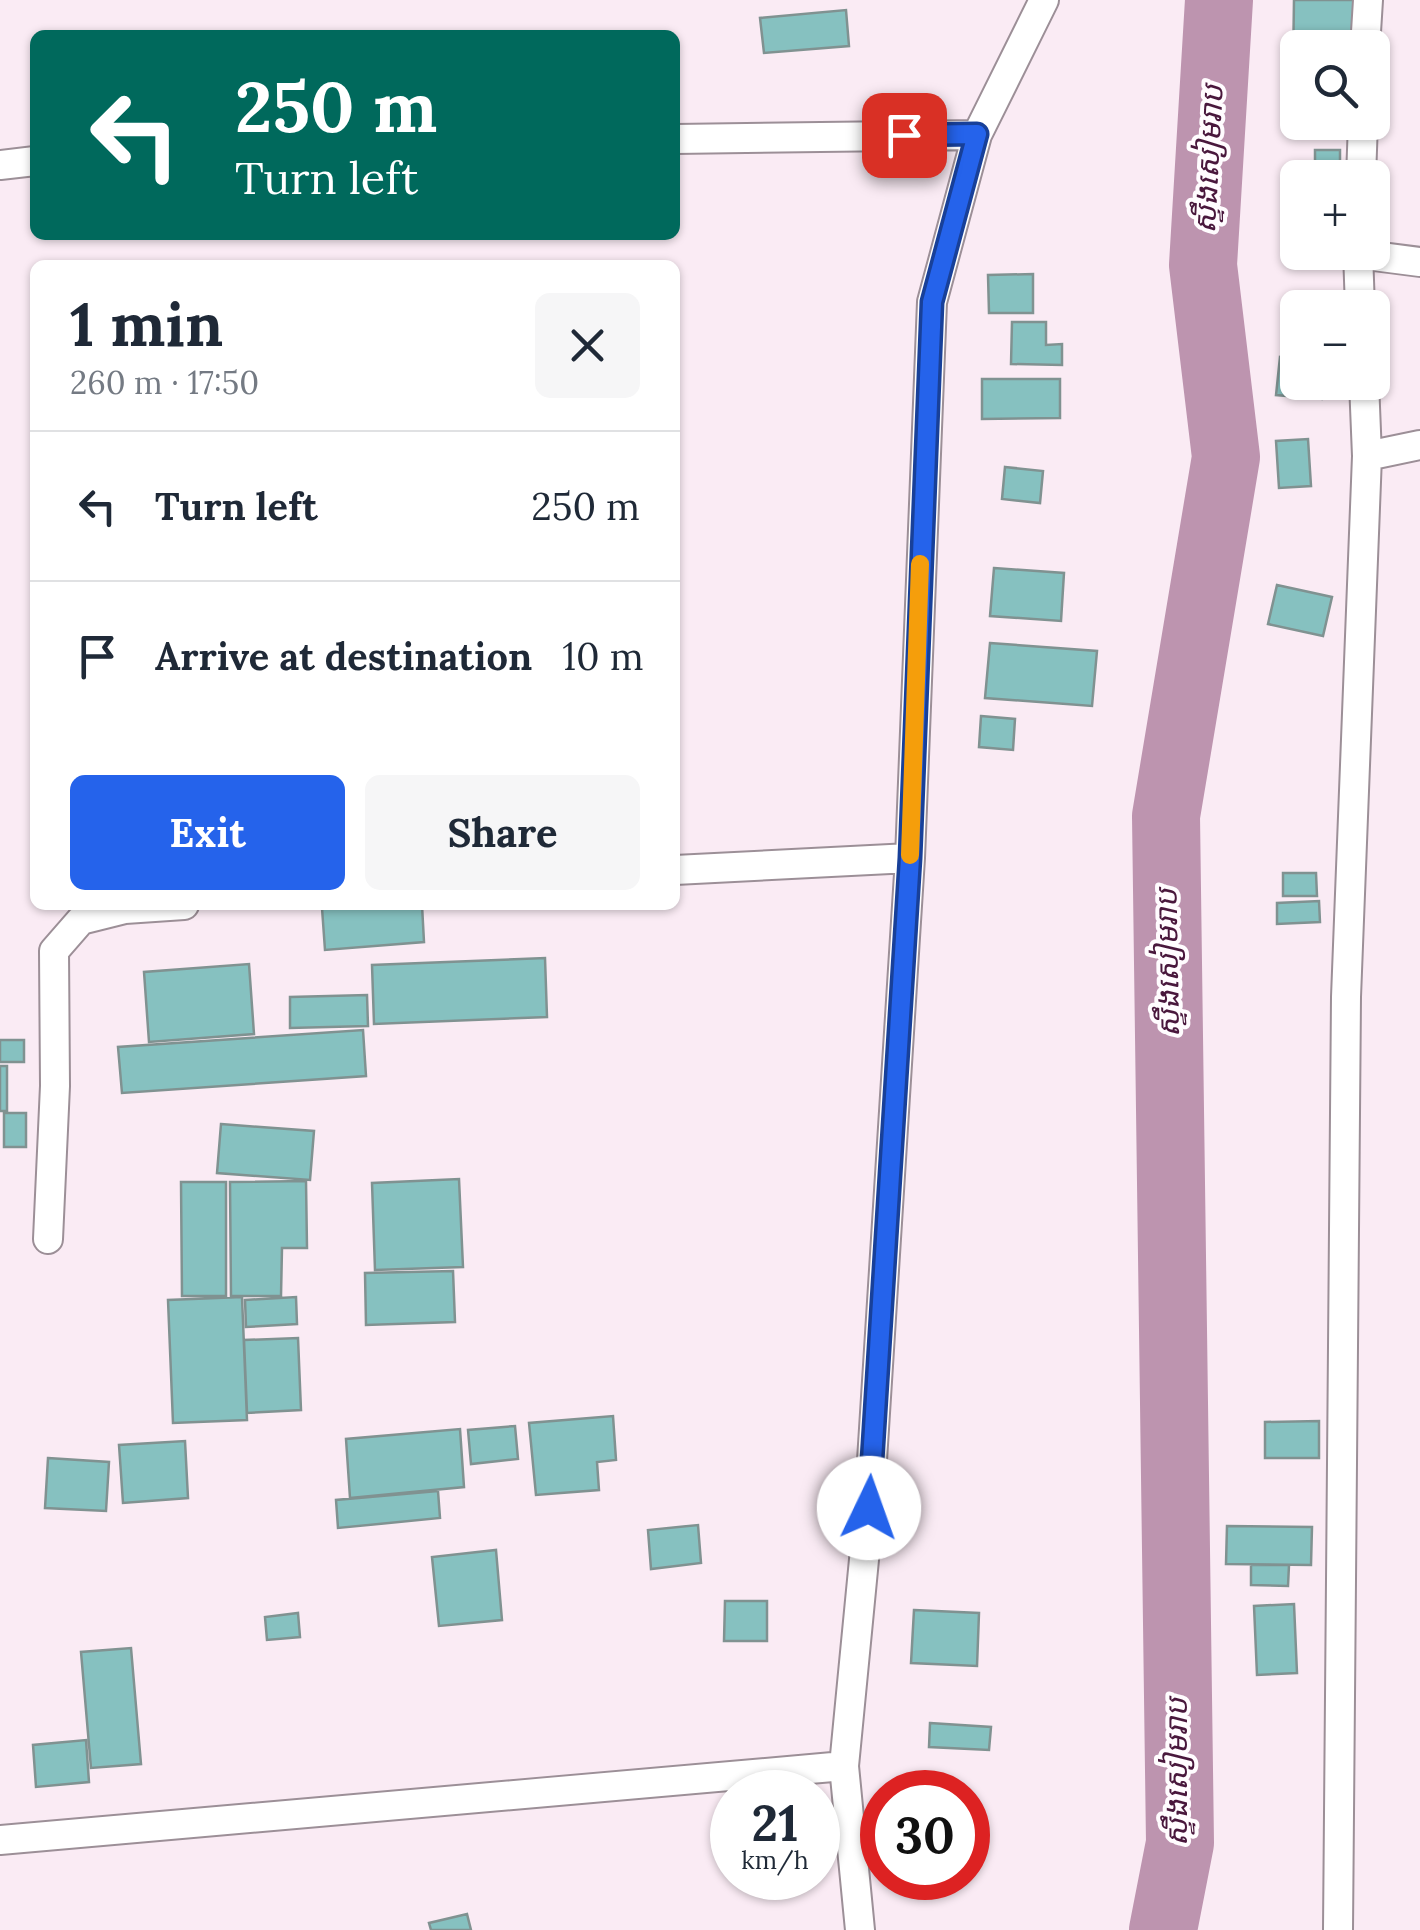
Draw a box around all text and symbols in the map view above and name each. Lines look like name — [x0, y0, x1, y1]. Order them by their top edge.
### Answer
map controls — [1280, 30, 1390, 400]
button: search — [1280, 30, 1390, 140]
text: 250 m — [235, 62, 437, 151]
icon: left — [70, 70, 200, 200]
water label: ស្ទឹងសៀមរាប — [1185, 81, 1232, 234]
pin — [862, 93, 947, 178]
icon: arrive — [877, 108, 932, 163]
text: Turn left — [235, 149, 418, 206]
button: + — [1280, 160, 1390, 270]
text: 1 min — [70, 286, 223, 362]
button: − — [1280, 290, 1390, 400]
button: close — [535, 293, 640, 398]
text: 260 m · 17:50 — [70, 362, 259, 403]
icon: left — [70, 479, 125, 534]
text: Turn left — [155, 482, 318, 530]
text: 250 m — [531, 482, 640, 530]
icon: arrive — [70, 629, 125, 684]
text: Arrive at destination — [155, 632, 532, 680]
text: 10 m — [562, 632, 644, 680]
button: Exit — [70, 775, 345, 890]
button: Share — [365, 775, 640, 890]
water label: ស្ទឹងសៀមរាប — [1147, 885, 1188, 1038]
position arrow — [817, 1456, 921, 1560]
water label: ស្ទឹងសៀមរាប — [1157, 1695, 1196, 1846]
speed limit sign: 30 — [860, 1770, 990, 1900]
text: 21 — [752, 1791, 798, 1855]
text: km/h — [741, 1844, 809, 1876]

